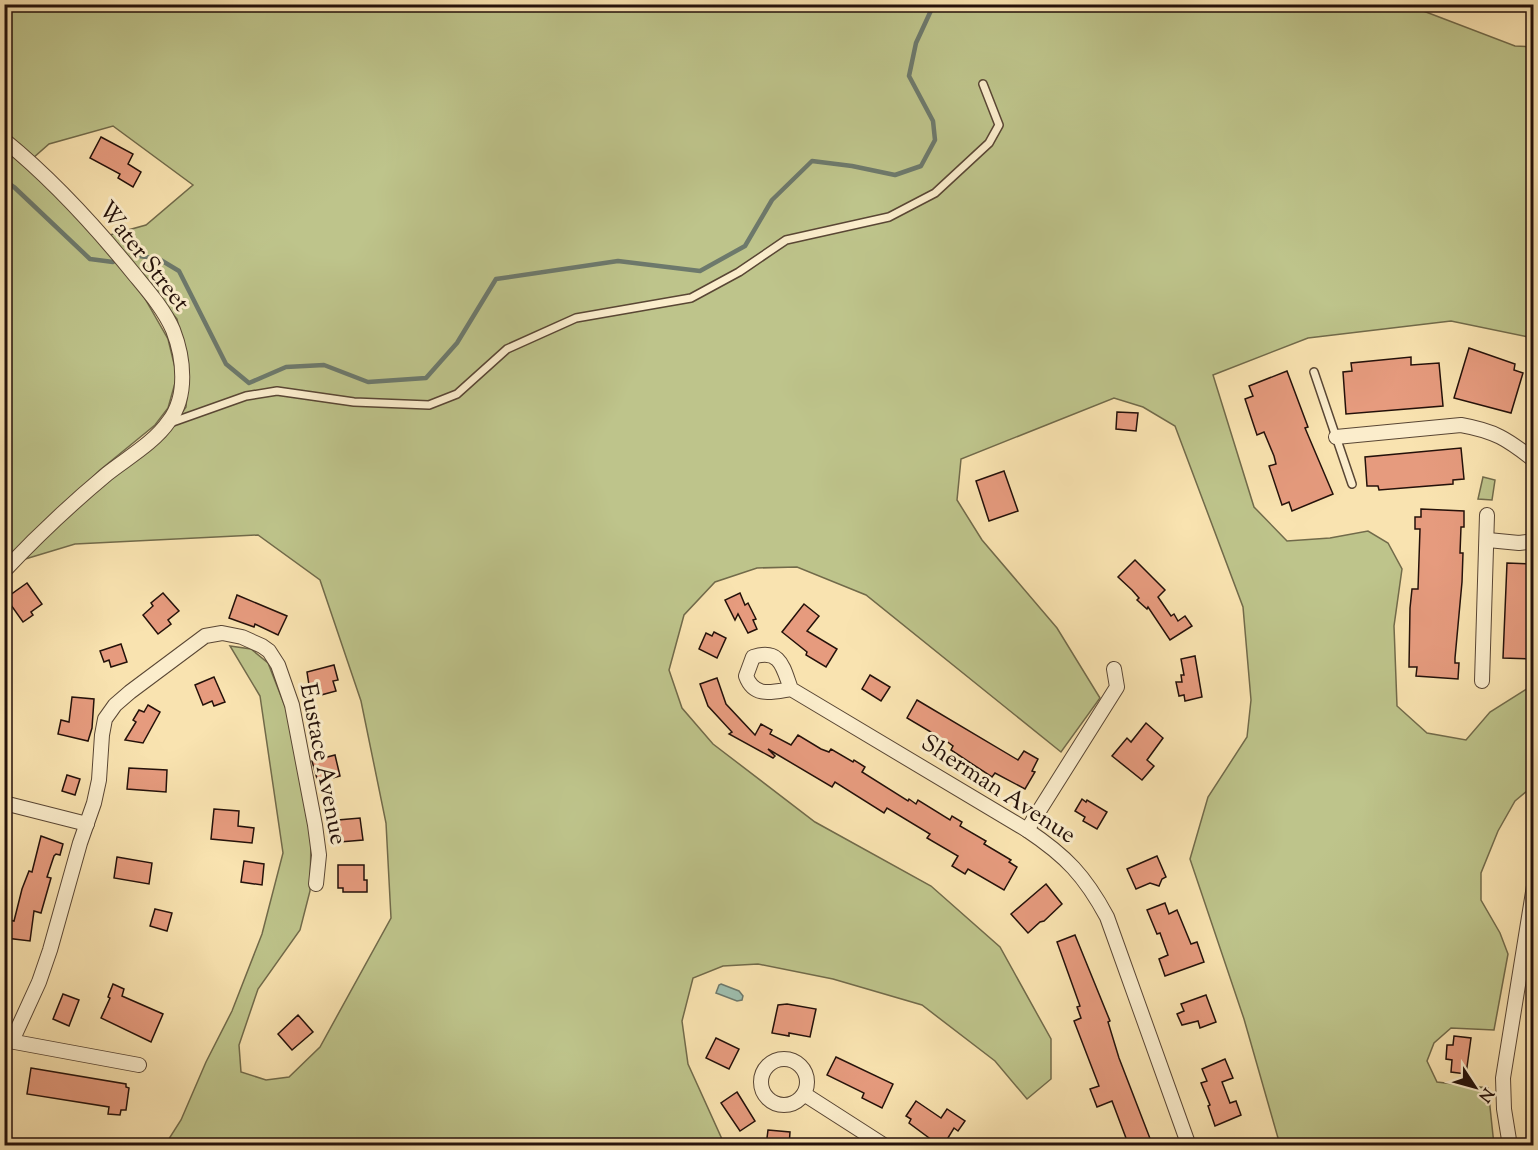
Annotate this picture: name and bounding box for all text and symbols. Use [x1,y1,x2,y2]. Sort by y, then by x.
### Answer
street label: Water Street [89,195,197,319]
street label: Eustace Avenue [290,680,354,848]
street label: Sherman Avenue [914,727,1082,853]
north arrow [1445,1057,1505,1117]
text: N [1472,1082,1498,1106]

